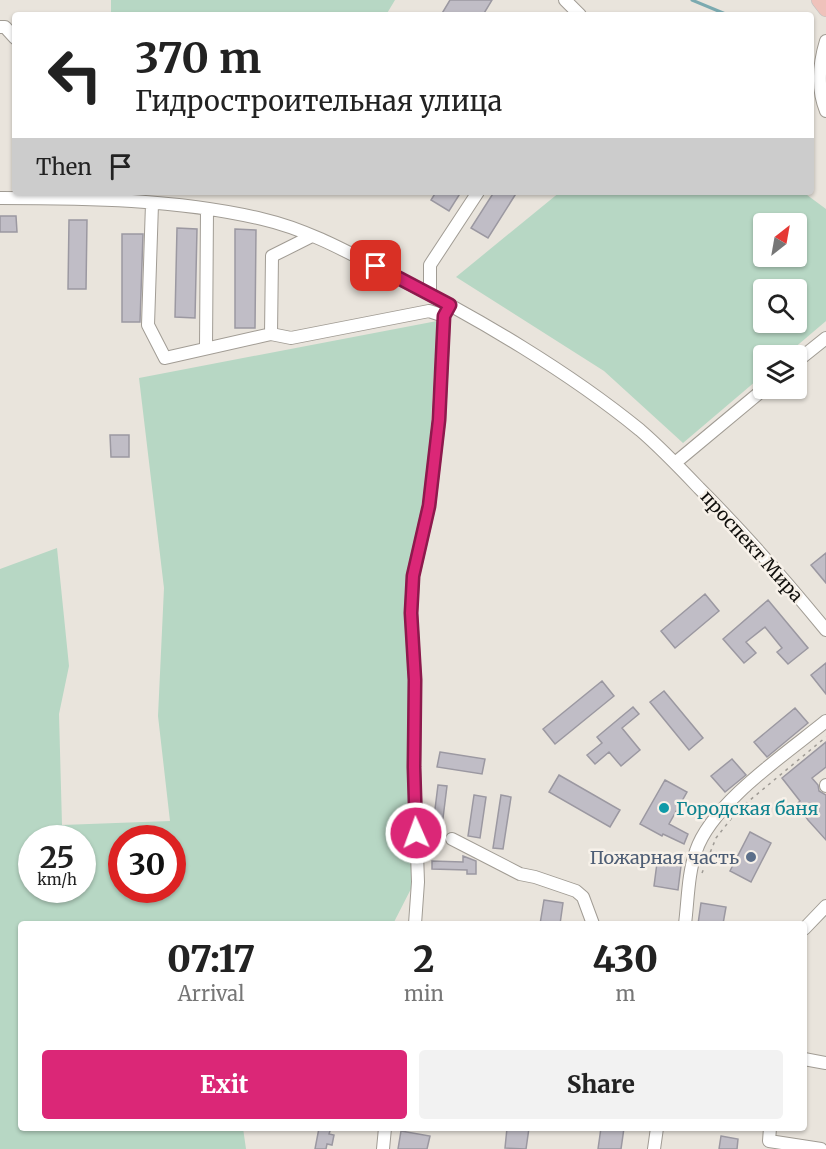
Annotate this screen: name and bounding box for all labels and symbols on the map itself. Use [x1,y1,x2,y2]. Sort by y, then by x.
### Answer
north arrow [753,213,807,267]
pin [350,240,401,291]
street label: проспект Мира [696,485,808,607]
place label: Городская баня [676,797,819,820]
position arrow [384,801,448,865]
marker: Городская баня [657,801,671,815]
speed limit sign: 30 [108,825,186,903]
place label: Пожарная часть [590,846,739,869]
marker: Пожарная часть [744,850,758,864]

